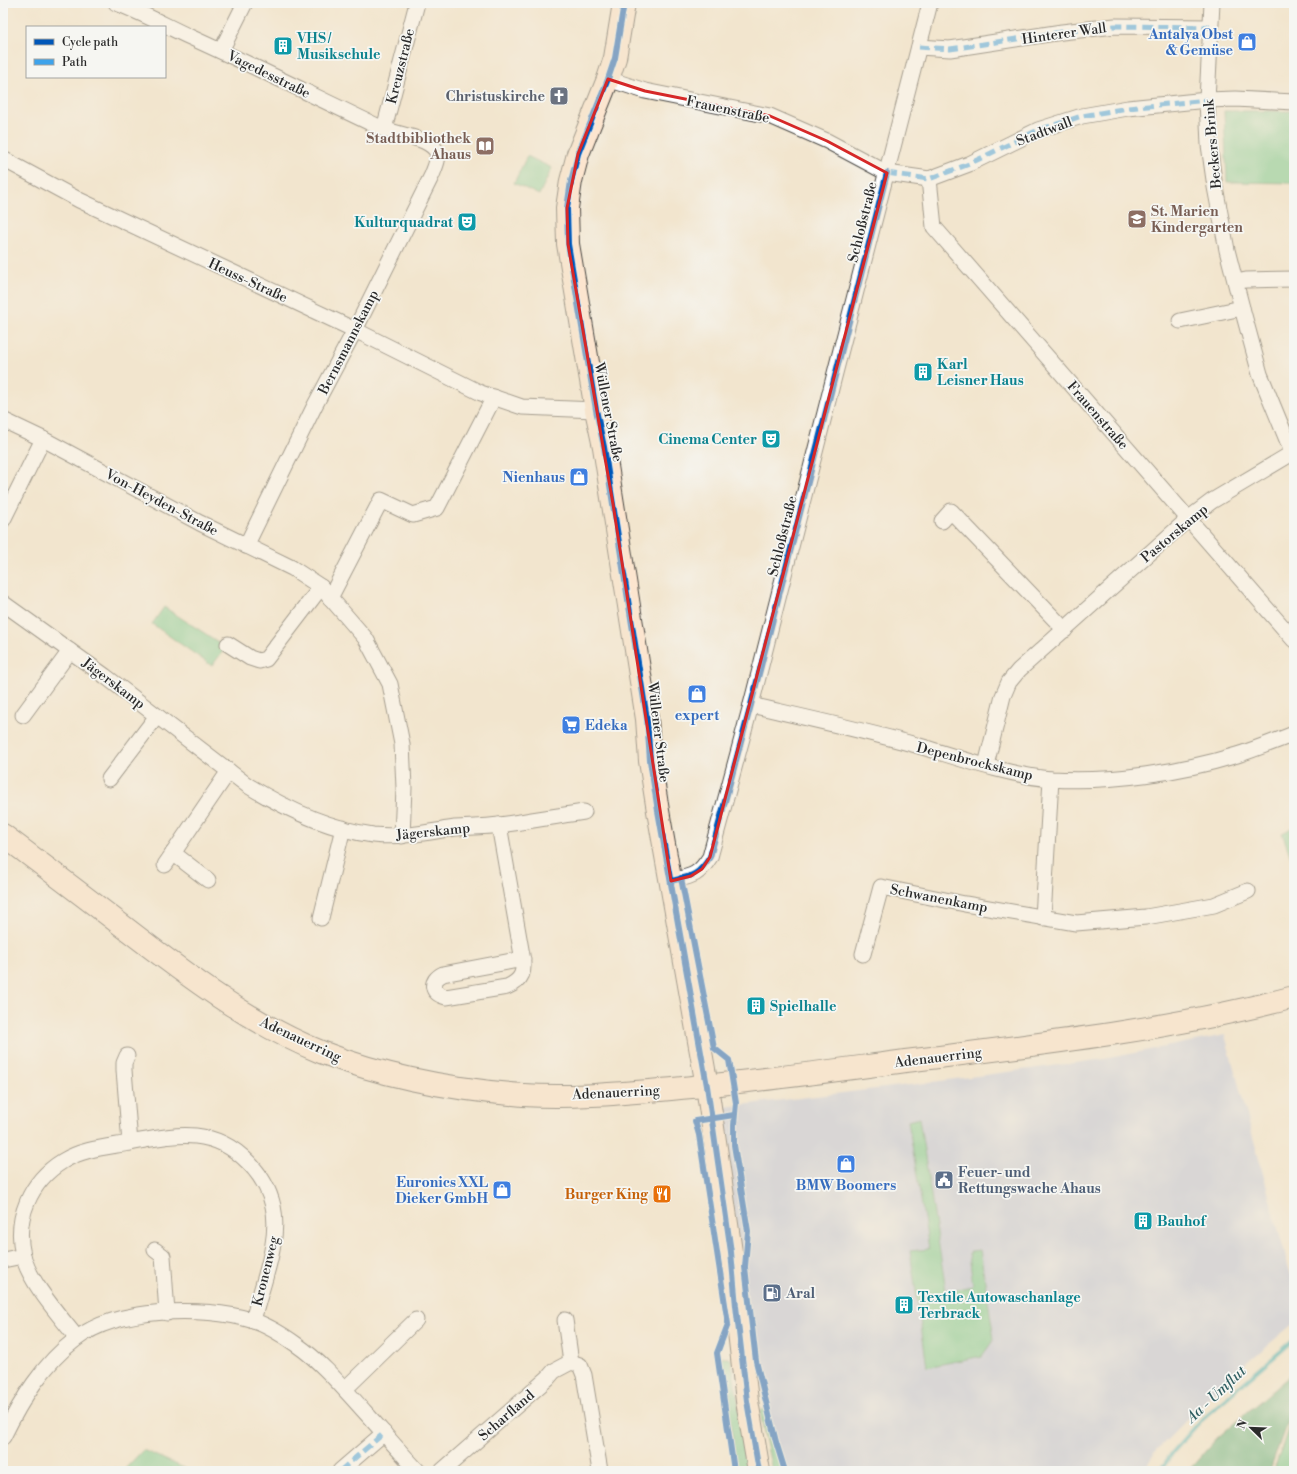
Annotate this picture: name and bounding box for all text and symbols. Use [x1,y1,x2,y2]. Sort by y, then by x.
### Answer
street label: Hinterer Wall [1021,19,1108,49]
legend [26,26,166,78]
place label: Antalya Obst & Gemüse [1148,26,1234,60]
street label: Kreuzstraße [383,27,419,106]
place label: VHS / Musikschule [296,30,381,64]
shop icon: Antalya Obst & Gemüse [1236,31,1258,53]
text: Cycle path [62,35,118,50]
building icon: VHS / Musikschule [272,35,294,57]
street label: Vagedesstraße [223,47,313,103]
text: Path [62,55,87,70]
church icon: Christuskirche [548,85,570,107]
place label: Christuskirche [445,88,545,106]
street label: Frauenstraße [684,92,771,128]
street label: Beckers Brink [1200,98,1226,190]
street label: Stadtwall [1014,113,1075,151]
place label: Stadtbibliothek Ahaus [366,130,471,164]
library icon: Stadtbibliothek Ahaus [474,135,496,157]
street label: Schloßstraße [844,180,882,264]
place label: St. Marien Kindergarten [1151,203,1243,237]
school or university icon: St. Marien Kindergarten [1126,208,1148,230]
theatre icon: Kulturquadrat [456,211,478,233]
place label: Kulturquadrat [354,214,454,232]
street label: Heuss-Straße [205,255,290,307]
street label: Bernsmannskamp [314,287,383,399]
place label: Karl Leisner Haus [937,356,1024,390]
street label: Wüllener Straße [589,360,626,463]
building icon: Karl Leisner Haus [912,361,934,383]
street label: Frauenstraße [1063,378,1132,454]
theatre icon: Cinema Center [760,428,782,450]
place label: Cinema Center [658,431,757,449]
street label: Von-Heyden-Straße [101,465,221,540]
shop icon: Nienhaus [568,466,590,488]
place label: Nienhaus [503,469,565,487]
street label: Schloßstraße [764,494,802,578]
street label: Pastorskamp [1137,500,1212,567]
street label: Jägerskamp [77,654,149,713]
street label: Wüllener Straße [643,680,673,783]
shop icon: expert [686,683,708,705]
place label: expert [675,707,720,725]
supermarket icon: Edeka [560,714,582,736]
place label: Edeka [585,717,628,735]
street label: Depenbrockskamp [915,739,1035,785]
street label: Jägerskamp [394,819,471,845]
street label: Schwanenkamp [889,881,989,917]
building icon: Spielhalle [745,995,767,1017]
place label: Spielhalle [770,998,837,1016]
street label: Adenauerring [256,1013,345,1067]
street label: Adenauerring [892,1044,984,1072]
street label: Adenauerring [571,1082,661,1104]
shop icon: BMW Boomers [835,1153,857,1175]
place label: Feuer- und Rettungswache Ahaus [958,1164,1101,1198]
public building icon: Feuer- und Rettungswache Ahaus [933,1169,955,1191]
place label: Euronics XXL Dieker GmbH [395,1174,488,1208]
place label: BMW Boomers [796,1177,896,1195]
shop icon: Euronics XXL Dieker GmbH [491,1179,513,1201]
restaurant icon: Burger King [651,1183,673,1205]
place label: Burger King [565,1186,649,1204]
building icon: Bauhof [1132,1210,1154,1232]
place label: Bauhof [1157,1213,1207,1231]
street label: Kronenweg [249,1234,284,1308]
fuel station icon: Aral [761,1282,783,1304]
place label: Aral [785,1285,816,1303]
place label: Textile Autowaschanlage Terbrack [918,1289,1081,1323]
building icon: Textile Autowaschanlage Terbrack [893,1294,915,1316]
water label: Aa - Umflut [1181,1361,1251,1428]
street label: Scharfland [475,1386,538,1445]
north arrow [1231,1408,1271,1448]
text: N [1235,1417,1251,1431]

